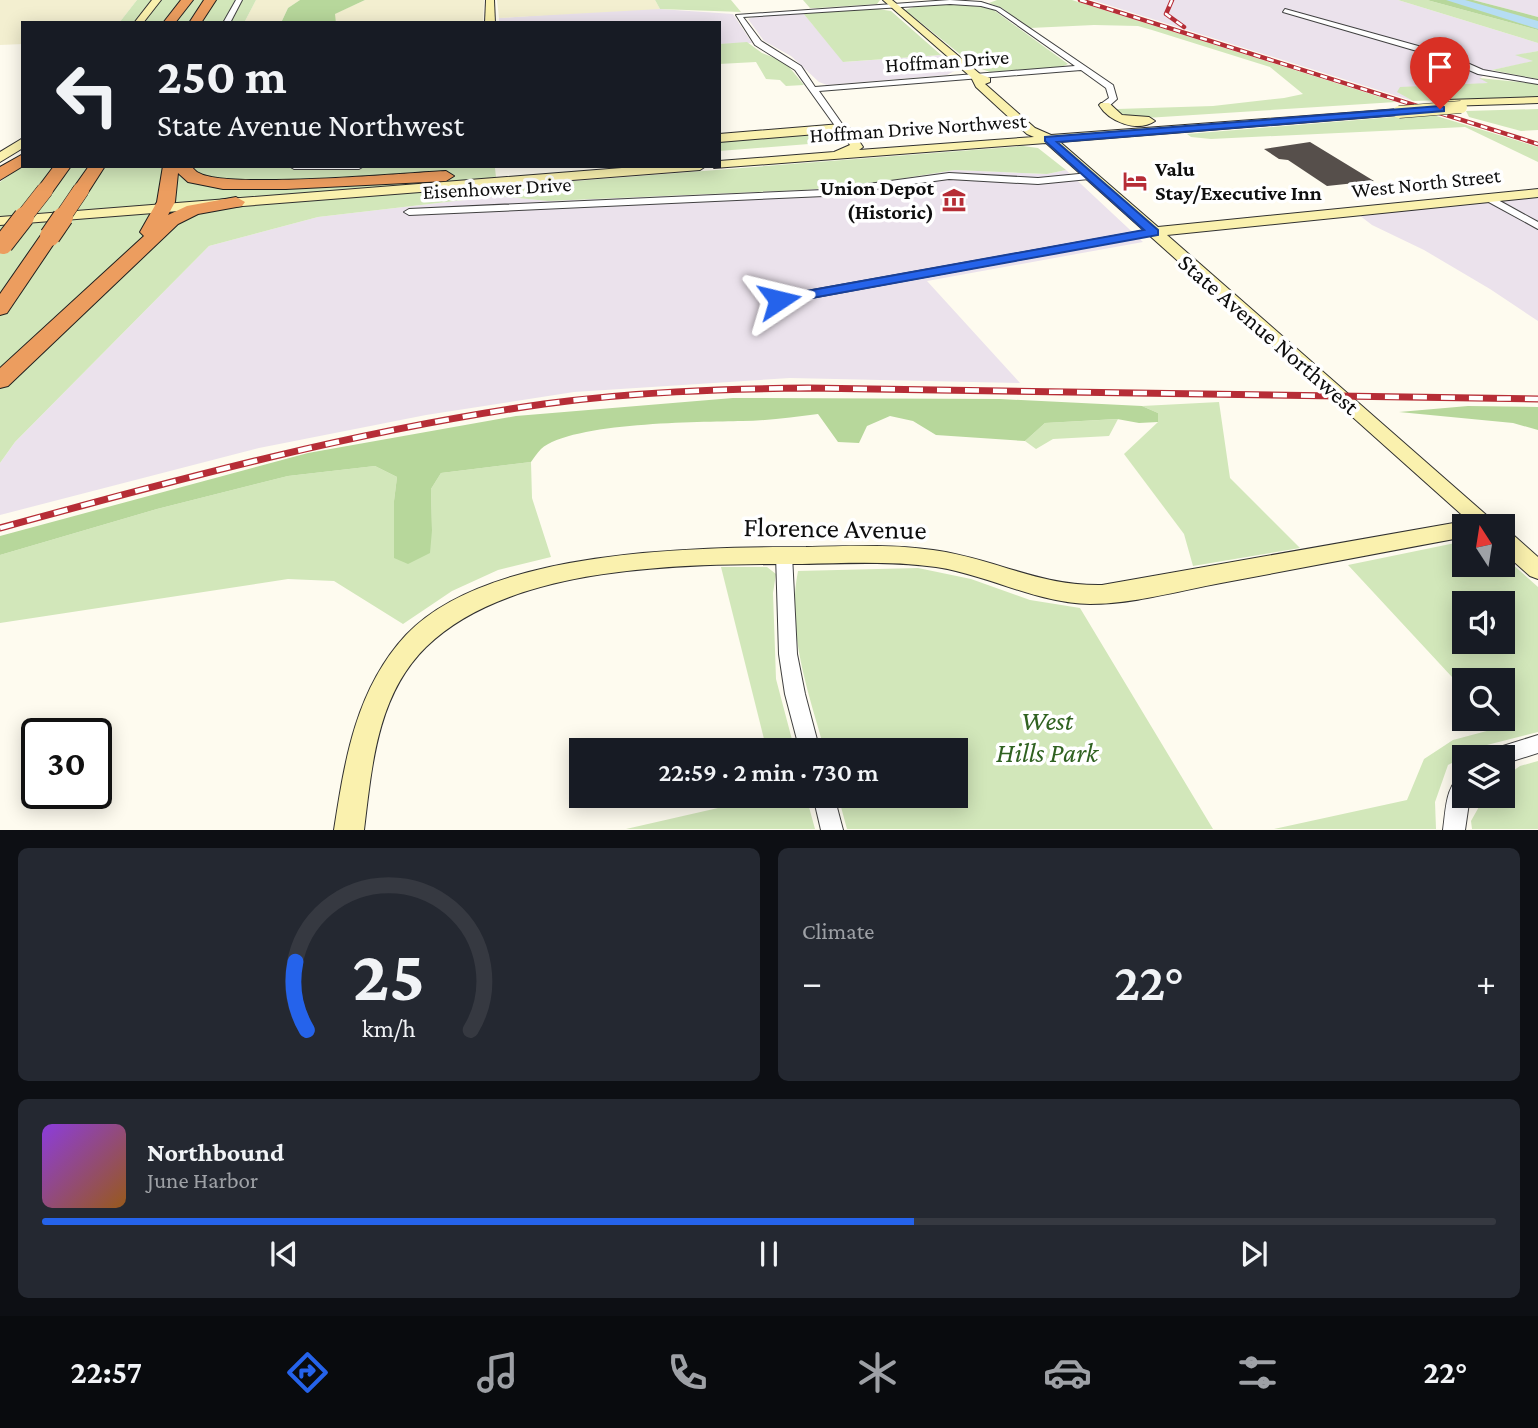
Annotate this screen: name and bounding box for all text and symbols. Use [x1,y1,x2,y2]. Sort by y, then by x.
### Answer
pin [1410,37,1470,109]
street label: Hoffman Drive [884,45,1010,77]
icon: arrive [1421,48,1459,86]
icon: left [42,49,133,140]
text: 250 m [157,49,287,104]
text: State Avenue Northwest [157,107,464,143]
street label: Hoffman Drive Northwest [809,108,1028,148]
place label: Valu Stay/Executive Inn [1154,157,1322,205]
street label: West North Street [1350,163,1503,203]
hotel icon: Valu Stay/Executive Inn [1121,167,1149,195]
street label: Eisenhower Drive [422,172,572,204]
place label: Union Depot (Historic) [820,176,934,224]
museum icon: Union Depot (Historic) [940,186,968,214]
street label: State Avenue Northwest [1173,248,1366,420]
position arrow [742,263,816,337]
street label: Florence Avenue [743,511,927,545]
north arrow [1452,514,1516,578]
map controls [1452,514,1515,808]
button: sound [1452,591,1515,654]
button: search [1452,668,1515,731]
park label: West Hills Park [996,705,1100,768]
speed limit sign: 30 [21,718,112,809]
button: layers [1452,745,1515,808]
text: 22:59 · 2 min · 730 m [658,758,879,787]
text: Climate [802,918,874,944]
text: 25 [353,936,425,1017]
text: 22° [1114,953,1184,1011]
text: − [802,961,822,1003]
text: + [1476,961,1496,1003]
text: km/h [362,1015,416,1042]
text: Northbound [147,1138,284,1167]
text: June Harbor [147,1167,258,1193]
icon: previous [265,1235,303,1273]
icon: pause [750,1235,788,1273]
icon: next [1235,1235,1273,1273]
icon: directions [283,1348,332,1397]
icon: music [473,1348,522,1397]
icon: phone [663,1348,712,1397]
icon: climate [853,1348,902,1397]
icon: car [1043,1348,1092,1397]
icon: filters [1233,1348,1282,1397]
text: 22:57 [71,1354,142,1390]
text: 22° [1423,1354,1467,1390]

